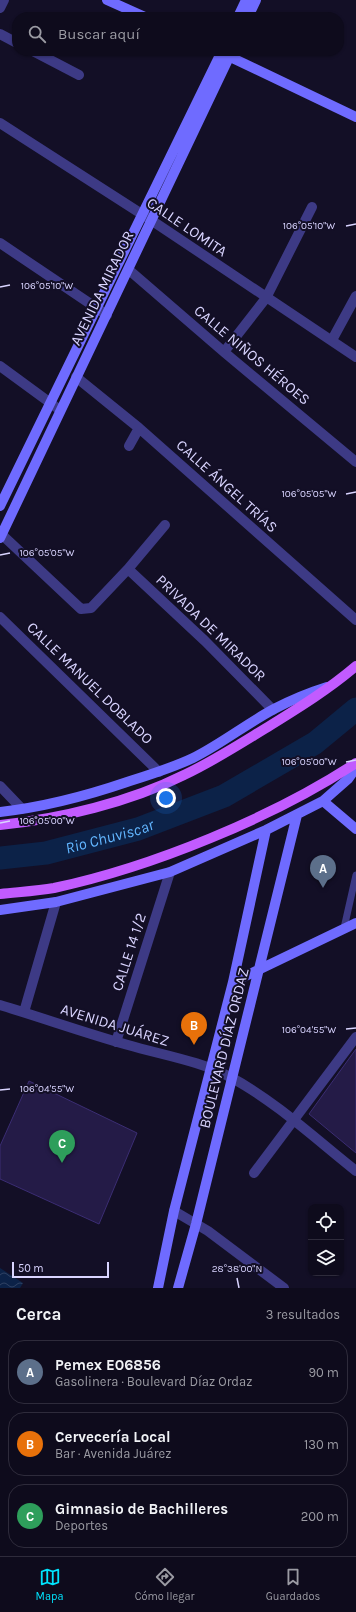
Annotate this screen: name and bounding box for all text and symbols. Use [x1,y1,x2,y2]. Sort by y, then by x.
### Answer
search box [12,12,344,56]
icon: search [26,23,48,45]
text: Buscar aquí [58,25,140,43]
street label: CALLE LOMITA [143,194,231,261]
text: 106°05'10"W [283,220,335,232]
street label: AVENIDA MIRADOR [66,228,138,348]
text: 106°05'10"W [21,280,73,292]
street label: CALLE NIÑOS HÉROES [190,301,314,409]
street label: CALLE ÁNGEL TRÍAS [173,436,281,536]
text: 106°05'05"W [282,488,336,500]
text: 106°05'05"W [20,547,74,559]
street label: PRIVADA DE MIRADOR [152,571,270,685]
street label: CALLE MANUEL DOBLADO [23,618,157,748]
text: 106°05'00"W [281,756,337,768]
your location [156,788,176,808]
water label: Rio Chuviscar [63,814,157,857]
text: 106°05'00"W [19,815,75,827]
pin: A [310,855,336,888]
street label: CALLE 14 1/2 [108,911,150,993]
street label: BOULEVARD DÍAZ ORDAZ [195,966,253,1130]
street label: AVENIDA JUÁREZ [59,1000,172,1050]
pin: B [181,1012,207,1045]
text: 106°04'55"W [282,1024,336,1036]
text: 106°04'55"W [20,1083,74,1095]
pin: C [49,1130,75,1163]
map controls [308,1204,344,1276]
button: locate [308,1204,344,1240]
button: layers [308,1240,344,1276]
scale bar [12,1260,109,1279]
text: 50 m [18,1262,44,1275]
text: 28°38'00"N [212,1263,262,1275]
text: Cerca [16,1304,61,1324]
text: 3 resultados [266,1307,340,1322]
text: Pemex E06856 [55,1356,161,1374]
text: A [26,1365,34,1380]
text: 90 m [308,1365,339,1380]
text: Gasolinera · Boulevard Díaz Ordaz [55,1374,252,1389]
text: Cervecería Local [55,1428,171,1446]
text: B [26,1437,34,1452]
text: 130 m [304,1437,339,1452]
text: Bar · Avenida Juárez [55,1446,171,1461]
text: Gimnasio de Bachilleres [55,1500,228,1518]
text: C [26,1509,34,1524]
text: 200 m [301,1509,339,1524]
text: Deportes [55,1518,108,1533]
tab: Mapa [36,1566,63,1603]
tab: Cómo llegar [135,1566,194,1603]
tab: Guardados [266,1566,320,1603]

